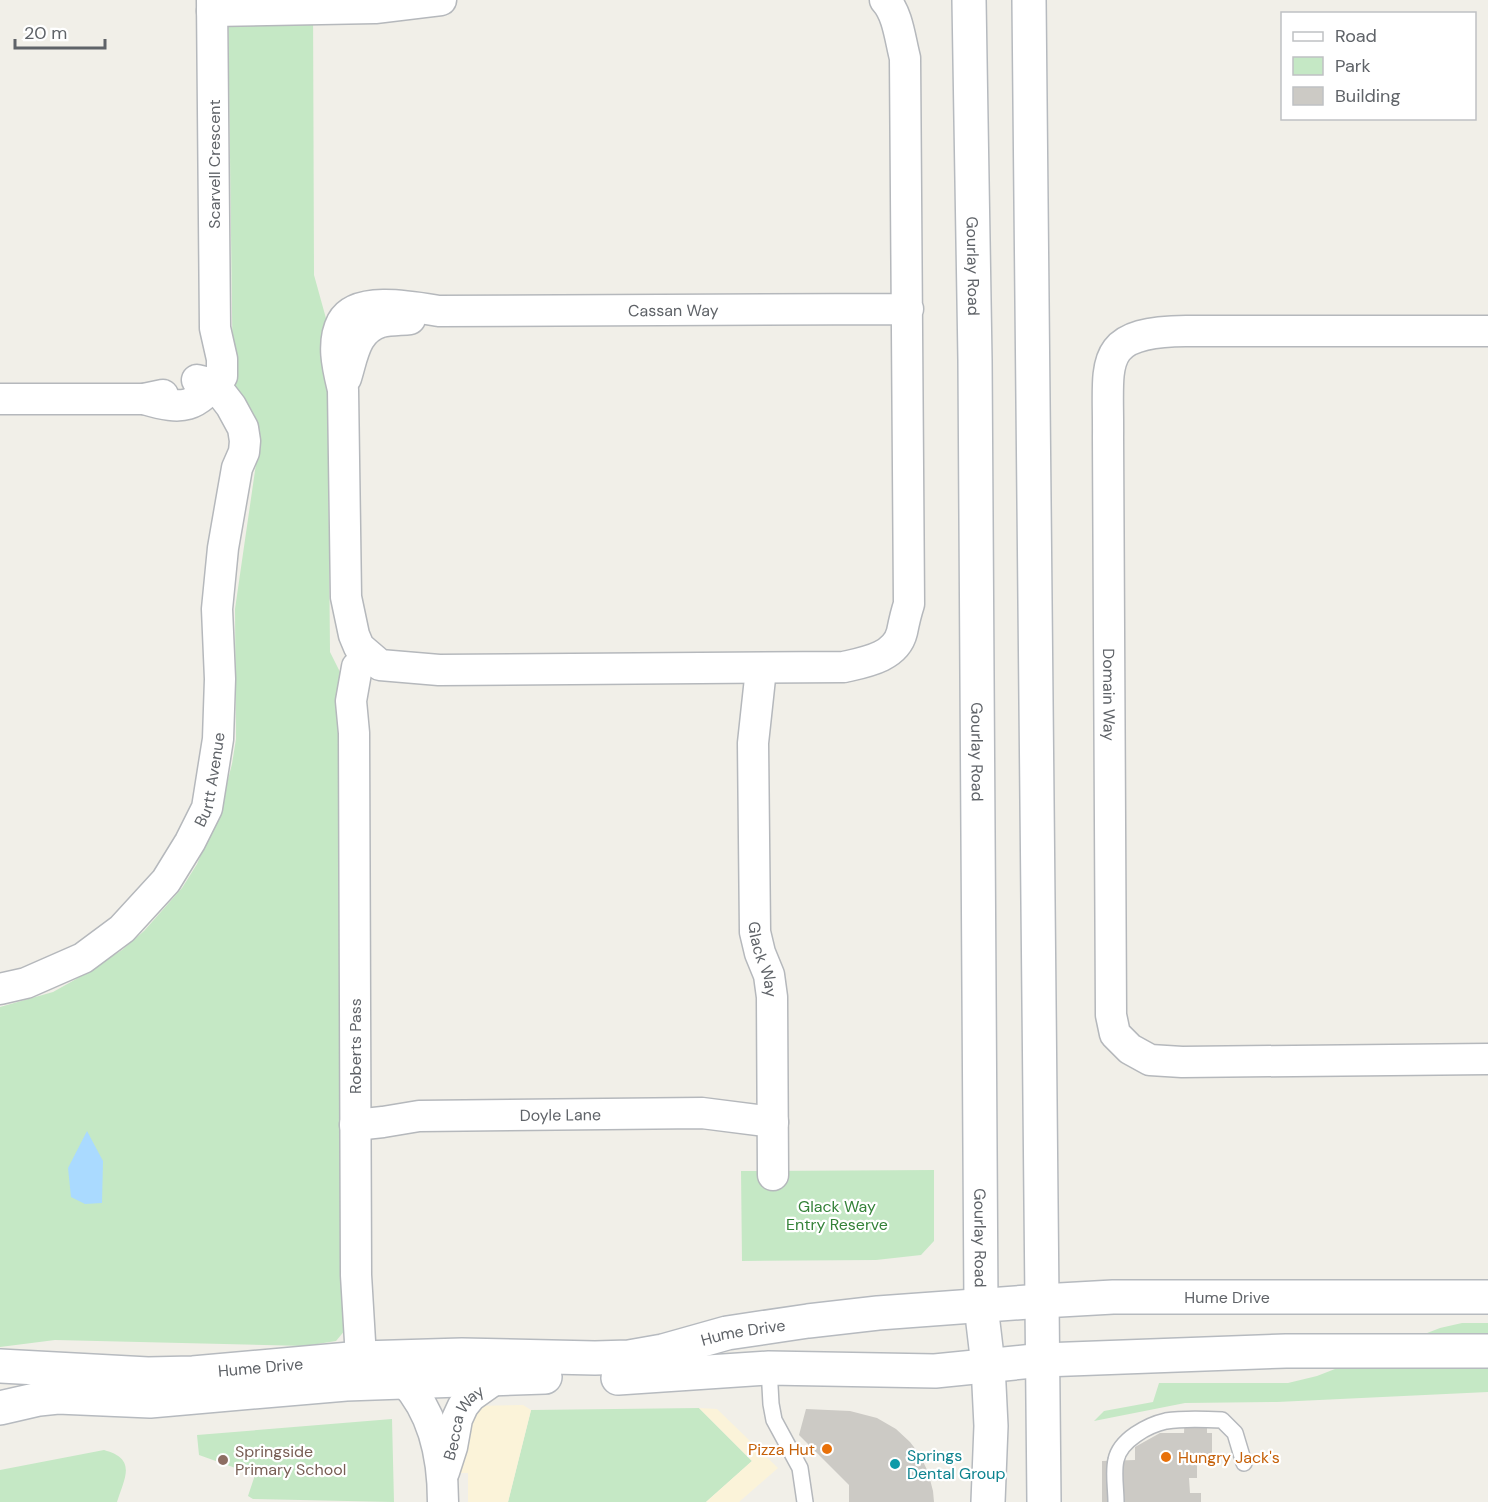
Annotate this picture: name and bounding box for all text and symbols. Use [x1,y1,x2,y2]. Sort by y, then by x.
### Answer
scale bar [15,12,105,50]
legend [1281,12,1476,120]
text: 20 m [24,21,67,45]
text: Road [1335,24,1377,48]
text: Park [1335,54,1371,78]
text: Building [1335,84,1400,108]
street label: Scarvell Crescent [204,99,225,229]
street label: Gourlay Road [962,216,984,316]
street label: Cassan Way [628,300,719,321]
street label: Domain Way [1098,648,1120,741]
street label: Gourlay Road [966,702,988,802]
street label: Burtt Avenue [189,732,229,830]
street label: Glack Way [744,921,782,999]
street label: Roberts Pass [345,998,366,1094]
street label: Doyle Lane [520,1104,601,1126]
street label: Gourlay Road [969,1188,991,1288]
park label: Glack Way Entry Reserve [786,1196,888,1235]
street label: Hume Drive [1184,1287,1270,1308]
street label: Hume Drive [698,1314,787,1351]
street label: Hume Drive [217,1353,304,1382]
street label: Becca Way [438,1380,488,1463]
place label: Pizza Hut [748,1439,815,1460]
place label: Springside Primary School [235,1441,346,1480]
marker: Pizza Hut [820,1442,834,1456]
place label: Springs Dental Group [907,1445,1006,1484]
place label: Hungry Jack's [1178,1447,1280,1468]
marker: Hungry Jack's [1159,1450,1173,1464]
marker: Springside Primary School [216,1453,230,1467]
marker: Springs Dental Group [888,1457,902,1471]

